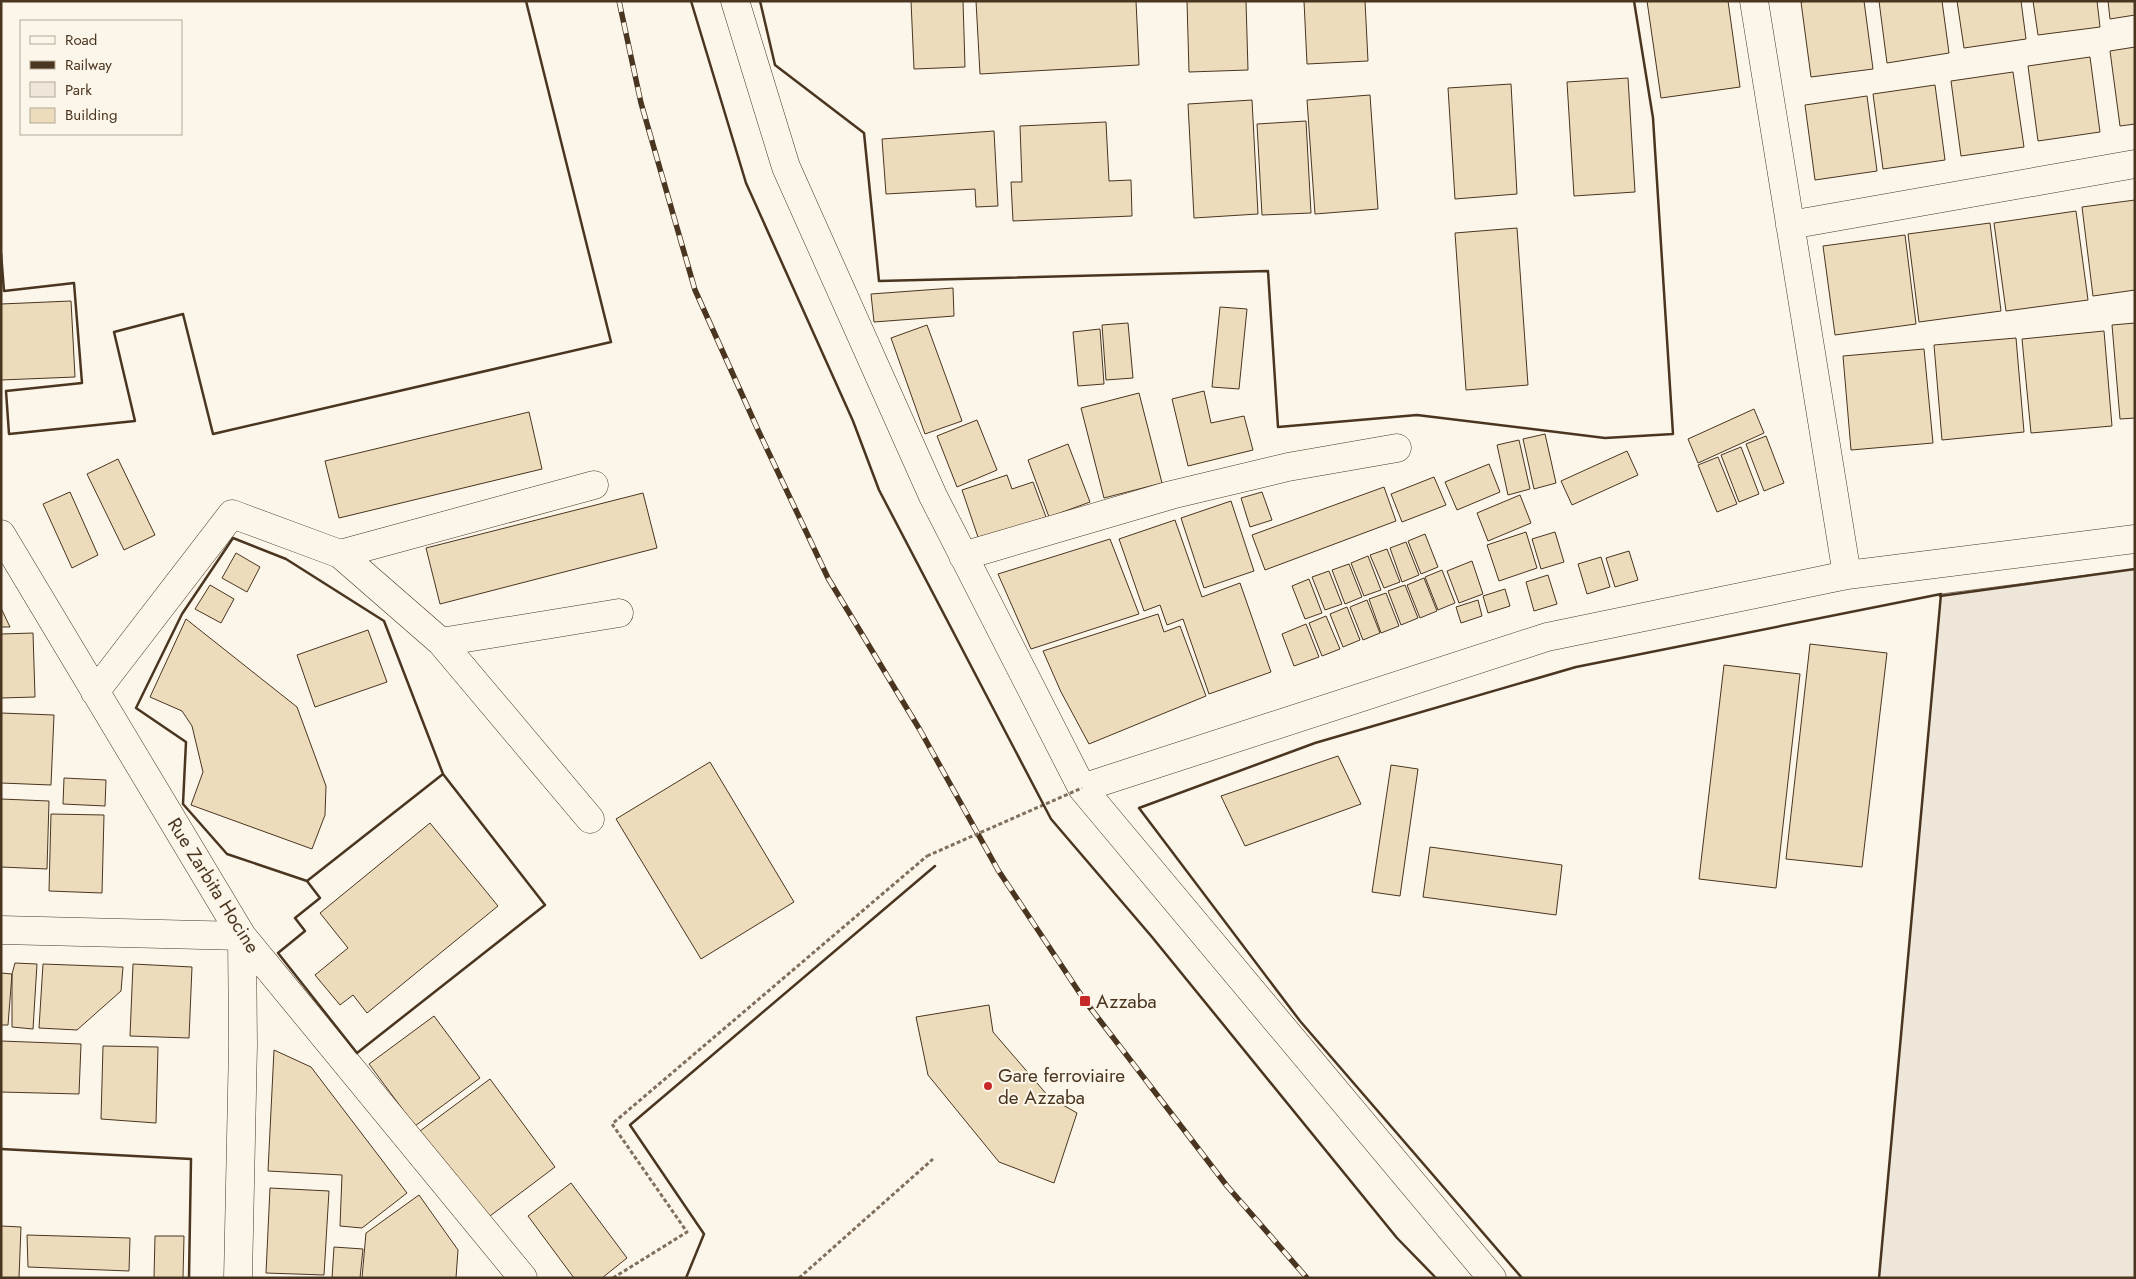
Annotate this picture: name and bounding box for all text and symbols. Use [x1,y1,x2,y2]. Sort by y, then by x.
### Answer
legend [20,20,182,135]
text: Road [65,29,97,51]
text: Railway [65,54,112,76]
text: Park [65,79,92,101]
text: Building [65,104,117,126]
street label: Rue Zarbita Hocine [161,812,266,958]
place label: Azzaba [1096,988,1157,1015]
marker: Azzaba [1078,994,1092,1008]
place label: Gare ferroviaire de Azzaba [998,1062,1125,1111]
marker: Gare ferroviaire de Azzaba [982,1080,994,1092]

